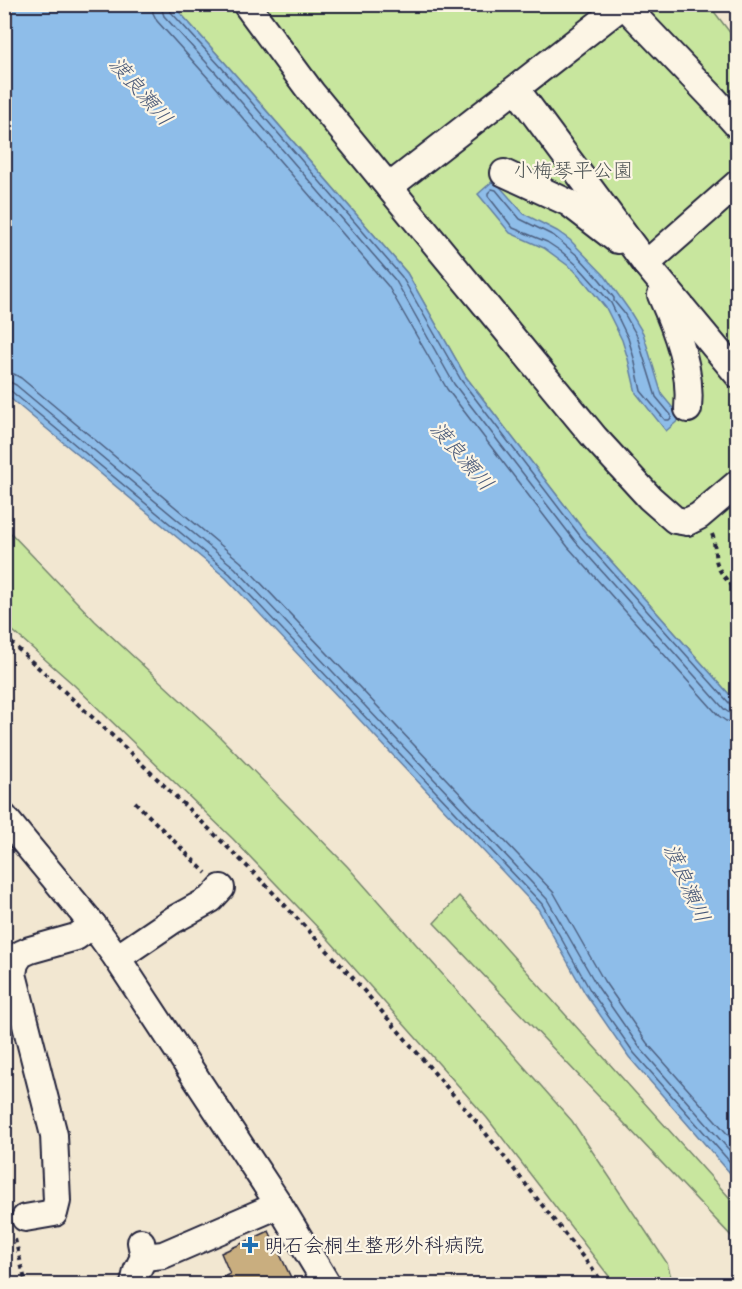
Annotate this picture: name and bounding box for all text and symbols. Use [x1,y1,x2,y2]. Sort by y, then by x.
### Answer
water label: 渡良瀬川 [104,51,178,131]
park label: 小梅琴平公園 [513,159,633,182]
water label: 渡良瀬川 [425,416,499,496]
water label: 渡良瀬川 [659,840,715,926]
place label: 明石会桐生整形外科病院 [264,1234,484,1257]
marker: 明石会桐生整形外科病院 [241,1236,259,1254]

